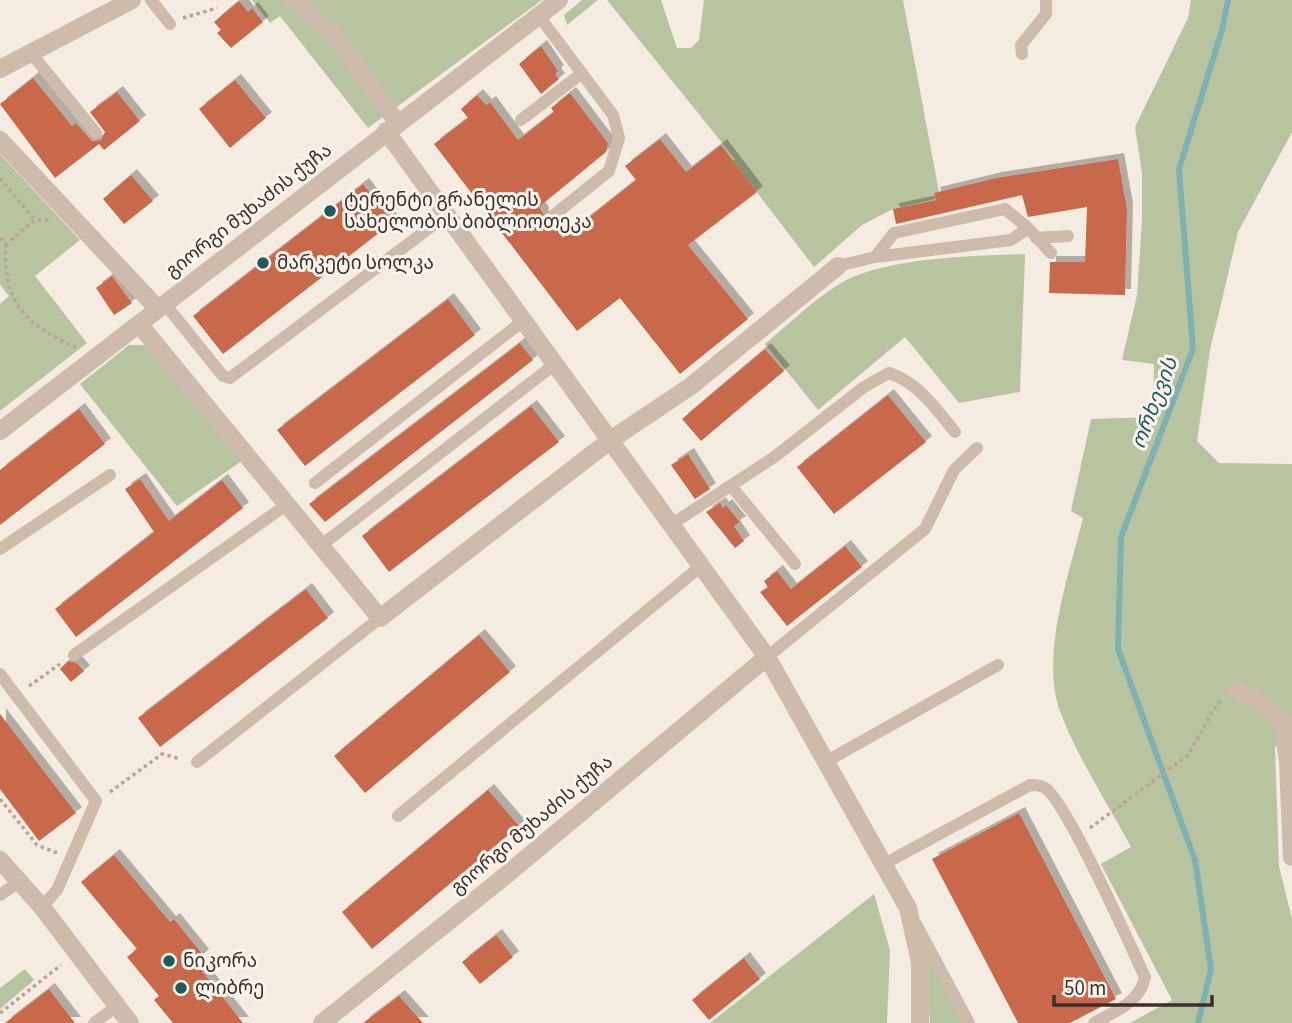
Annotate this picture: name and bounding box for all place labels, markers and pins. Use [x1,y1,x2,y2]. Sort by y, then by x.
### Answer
place label: ტერენტი გრანელის სახელობის ბიბლიოთეკა [344,187,592,236]
marker: ტერენტი გრანელის სახელობის ბიბლიოთეკა [322,203,338,219]
place label: მარკეტი სოლკა [277,250,434,277]
marker: მარკეტი სოლკა [255,255,271,271]
place label: ნიკორა [183,948,257,975]
marker: ნიკორა [161,953,177,969]
place label: ლიბრე [195,975,264,1002]
marker: ლიბრე [173,980,189,996]

